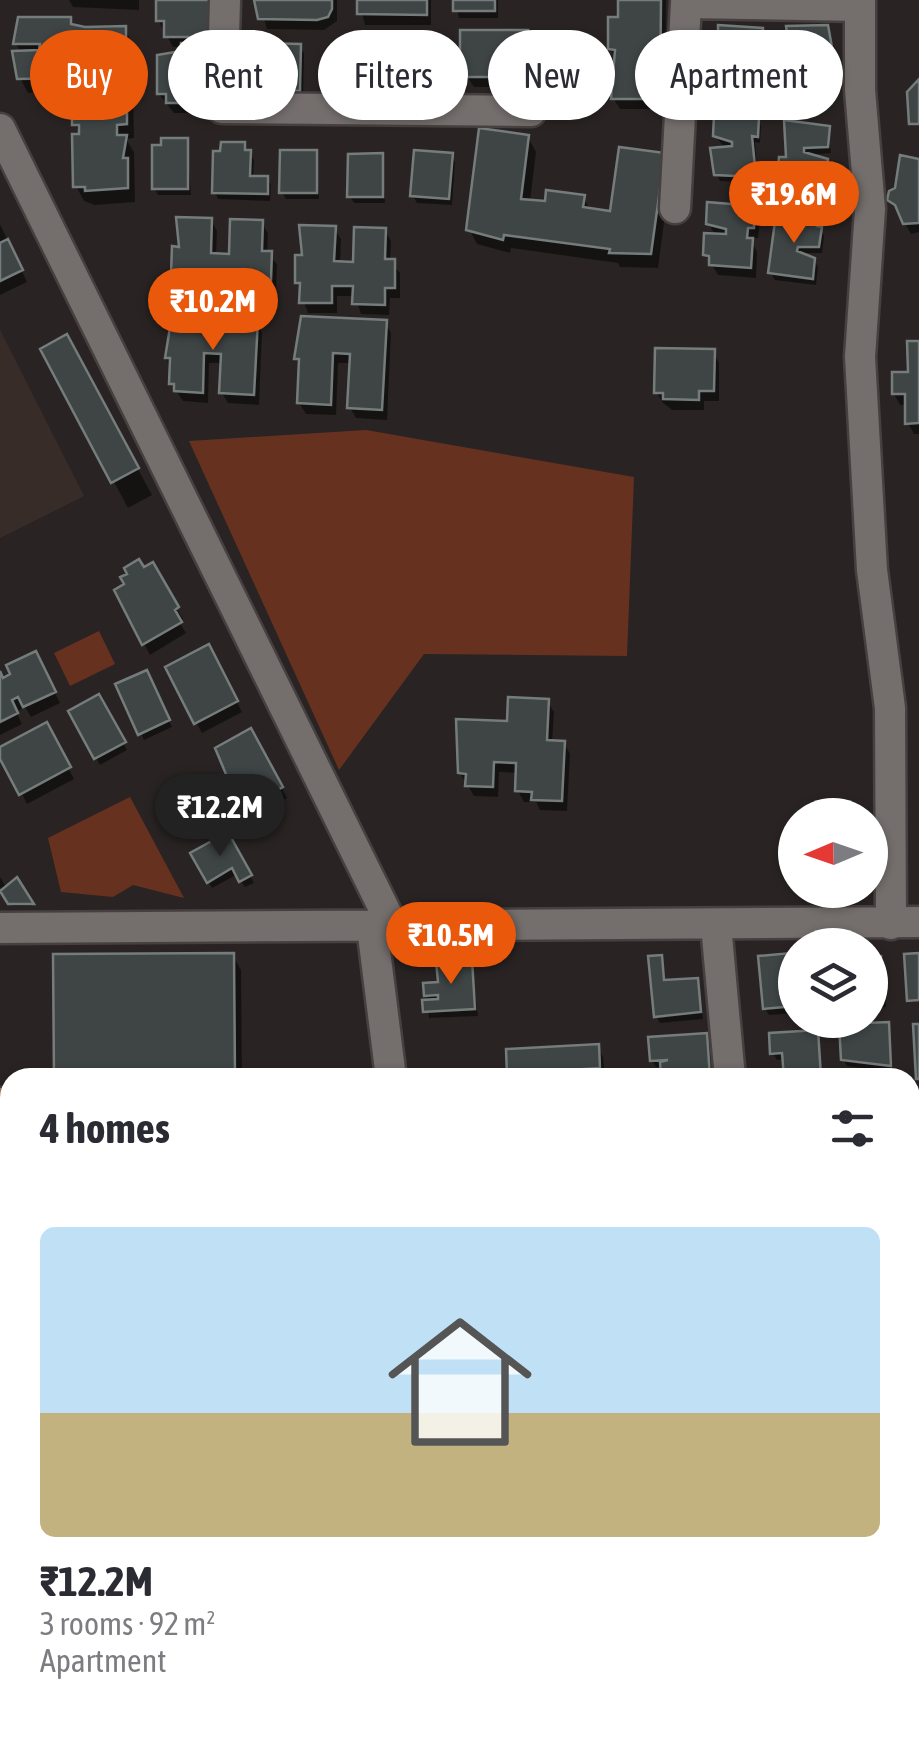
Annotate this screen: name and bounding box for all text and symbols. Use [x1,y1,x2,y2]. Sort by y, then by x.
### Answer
chip: Buy [30,30,148,120]
chip: Rent [168,30,298,120]
chip: Filters [318,30,468,120]
chip: New [488,30,615,120]
chip: Apartment [635,30,843,120]
pin: ₹19.6M [713,161,875,246]
text: ₹19.6M [751,175,837,212]
pin: ₹10.2M [132,268,294,353]
text: ₹10.2M [170,282,256,319]
pin: ₹12.2M [139,774,301,859]
text: ₹12.2M [177,788,263,825]
north arrow [778,798,888,908]
map controls [778,798,888,1038]
pin: ₹10.5M [370,902,532,987]
text: ₹10.5M [408,916,494,953]
button: layers [778,928,888,1038]
icon: filters [825,1101,880,1156]
text: 4 homes [40,1104,170,1152]
icon: home [370,1292,550,1472]
text: ₹12.2M [40,1557,153,1605]
text: 3 rooms · 92 m² [40,1605,215,1642]
text: Apartment [40,1642,166,1679]

